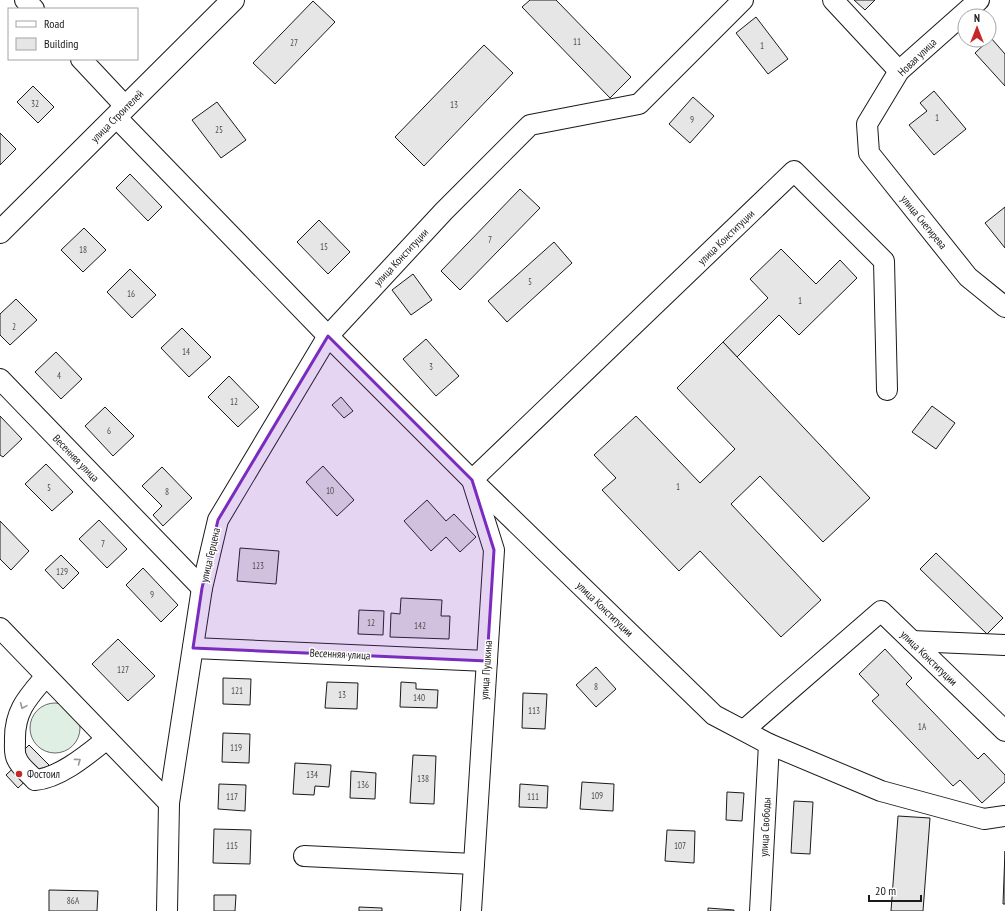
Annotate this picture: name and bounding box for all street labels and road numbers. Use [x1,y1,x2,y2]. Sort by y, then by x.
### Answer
street label: Новая улица [895,35,939,79]
street label: улица Строителей [88,87,146,145]
street label: улица Снегирева [898,192,950,252]
street label: улица Конституции [695,206,757,268]
street label: улица Конституции [371,225,431,289]
street label: Весенняя улица [50,431,102,485]
street label: улица Герцена [197,526,223,584]
street label: улица Конституции [574,578,636,640]
street label: улица Конституции [898,627,960,689]
street label: улица Пушкина [477,640,495,700]
street label: Весенняя улица [309,645,371,663]
street label: улица Свободы [756,797,774,857]

